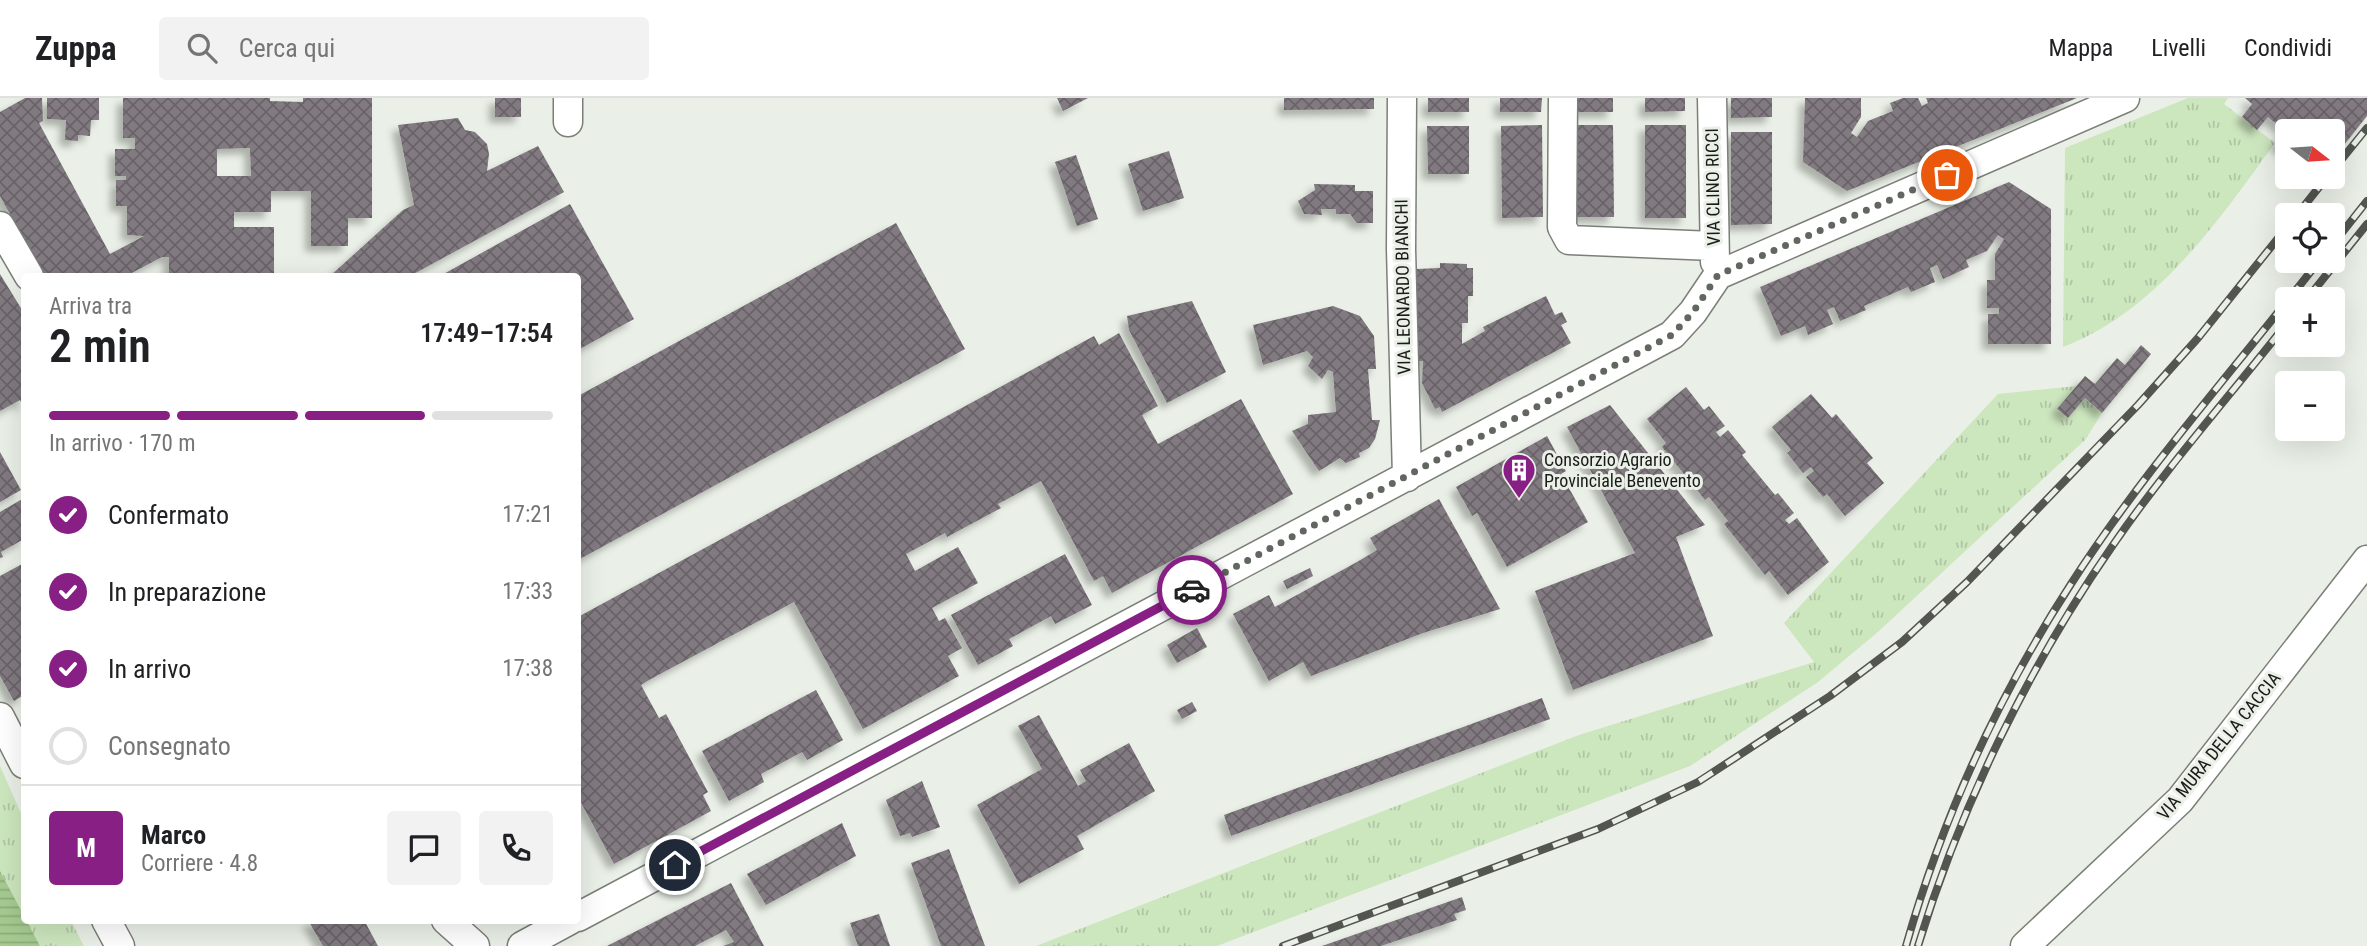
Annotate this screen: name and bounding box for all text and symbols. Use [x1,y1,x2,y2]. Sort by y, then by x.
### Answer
search box [159,17,649,80]
text: Zuppa [35,29,117,68]
icon: search [183,29,221,67]
text: Cerca qui [239,33,335,63]
text: Mappa [2049,34,2113,62]
text: Livelli [2151,34,2206,62]
text: Condividi [2244,34,2332,62]
north arrow [2275,119,2345,189]
map controls [2275,119,2345,441]
street label: VIA CLINO RICCI [1701,128,1724,246]
pin [1917,145,1977,205]
icon: bag [1928,156,1966,194]
street label: VIA LEONARDO BIANCHI [1390,199,1415,375]
button: locate [2275,203,2345,273]
button: + [2275,287,2345,357]
text: Arriva tra [49,293,132,320]
text: 17:49–17:54 [420,318,553,348]
text: 2 min [49,319,151,373]
button: − [2275,371,2345,441]
text: In arrivo · 170 m [49,430,196,457]
place label: Consorzio Agrario Provinciale Benevento [1544,449,1701,491]
building icon: Consorzio Agrario Provinciale Benevento [1500,451,1538,500]
icon: check [49,496,87,534]
text: Confermato [108,500,229,530]
text: 17:21 [502,501,553,528]
courier [1157,555,1227,625]
icon: car [1173,571,1211,609]
icon: check [49,573,87,611]
text: In preparazione [108,577,266,607]
text: 17:33 [502,578,553,605]
icon: check [49,650,87,688]
text: In arrivo [108,654,191,684]
text: 17:38 [502,655,553,682]
street label: VIA MURA DELLA CACCIA [2153,667,2285,824]
text: Consegnato [108,731,231,761]
button: chat [387,811,461,885]
button: phone [479,811,553,885]
text: Marco [141,820,206,850]
text: M [76,833,96,863]
pin [645,835,705,895]
icon: home [656,846,694,884]
text: Corriere · 4.8 [141,850,258,877]

